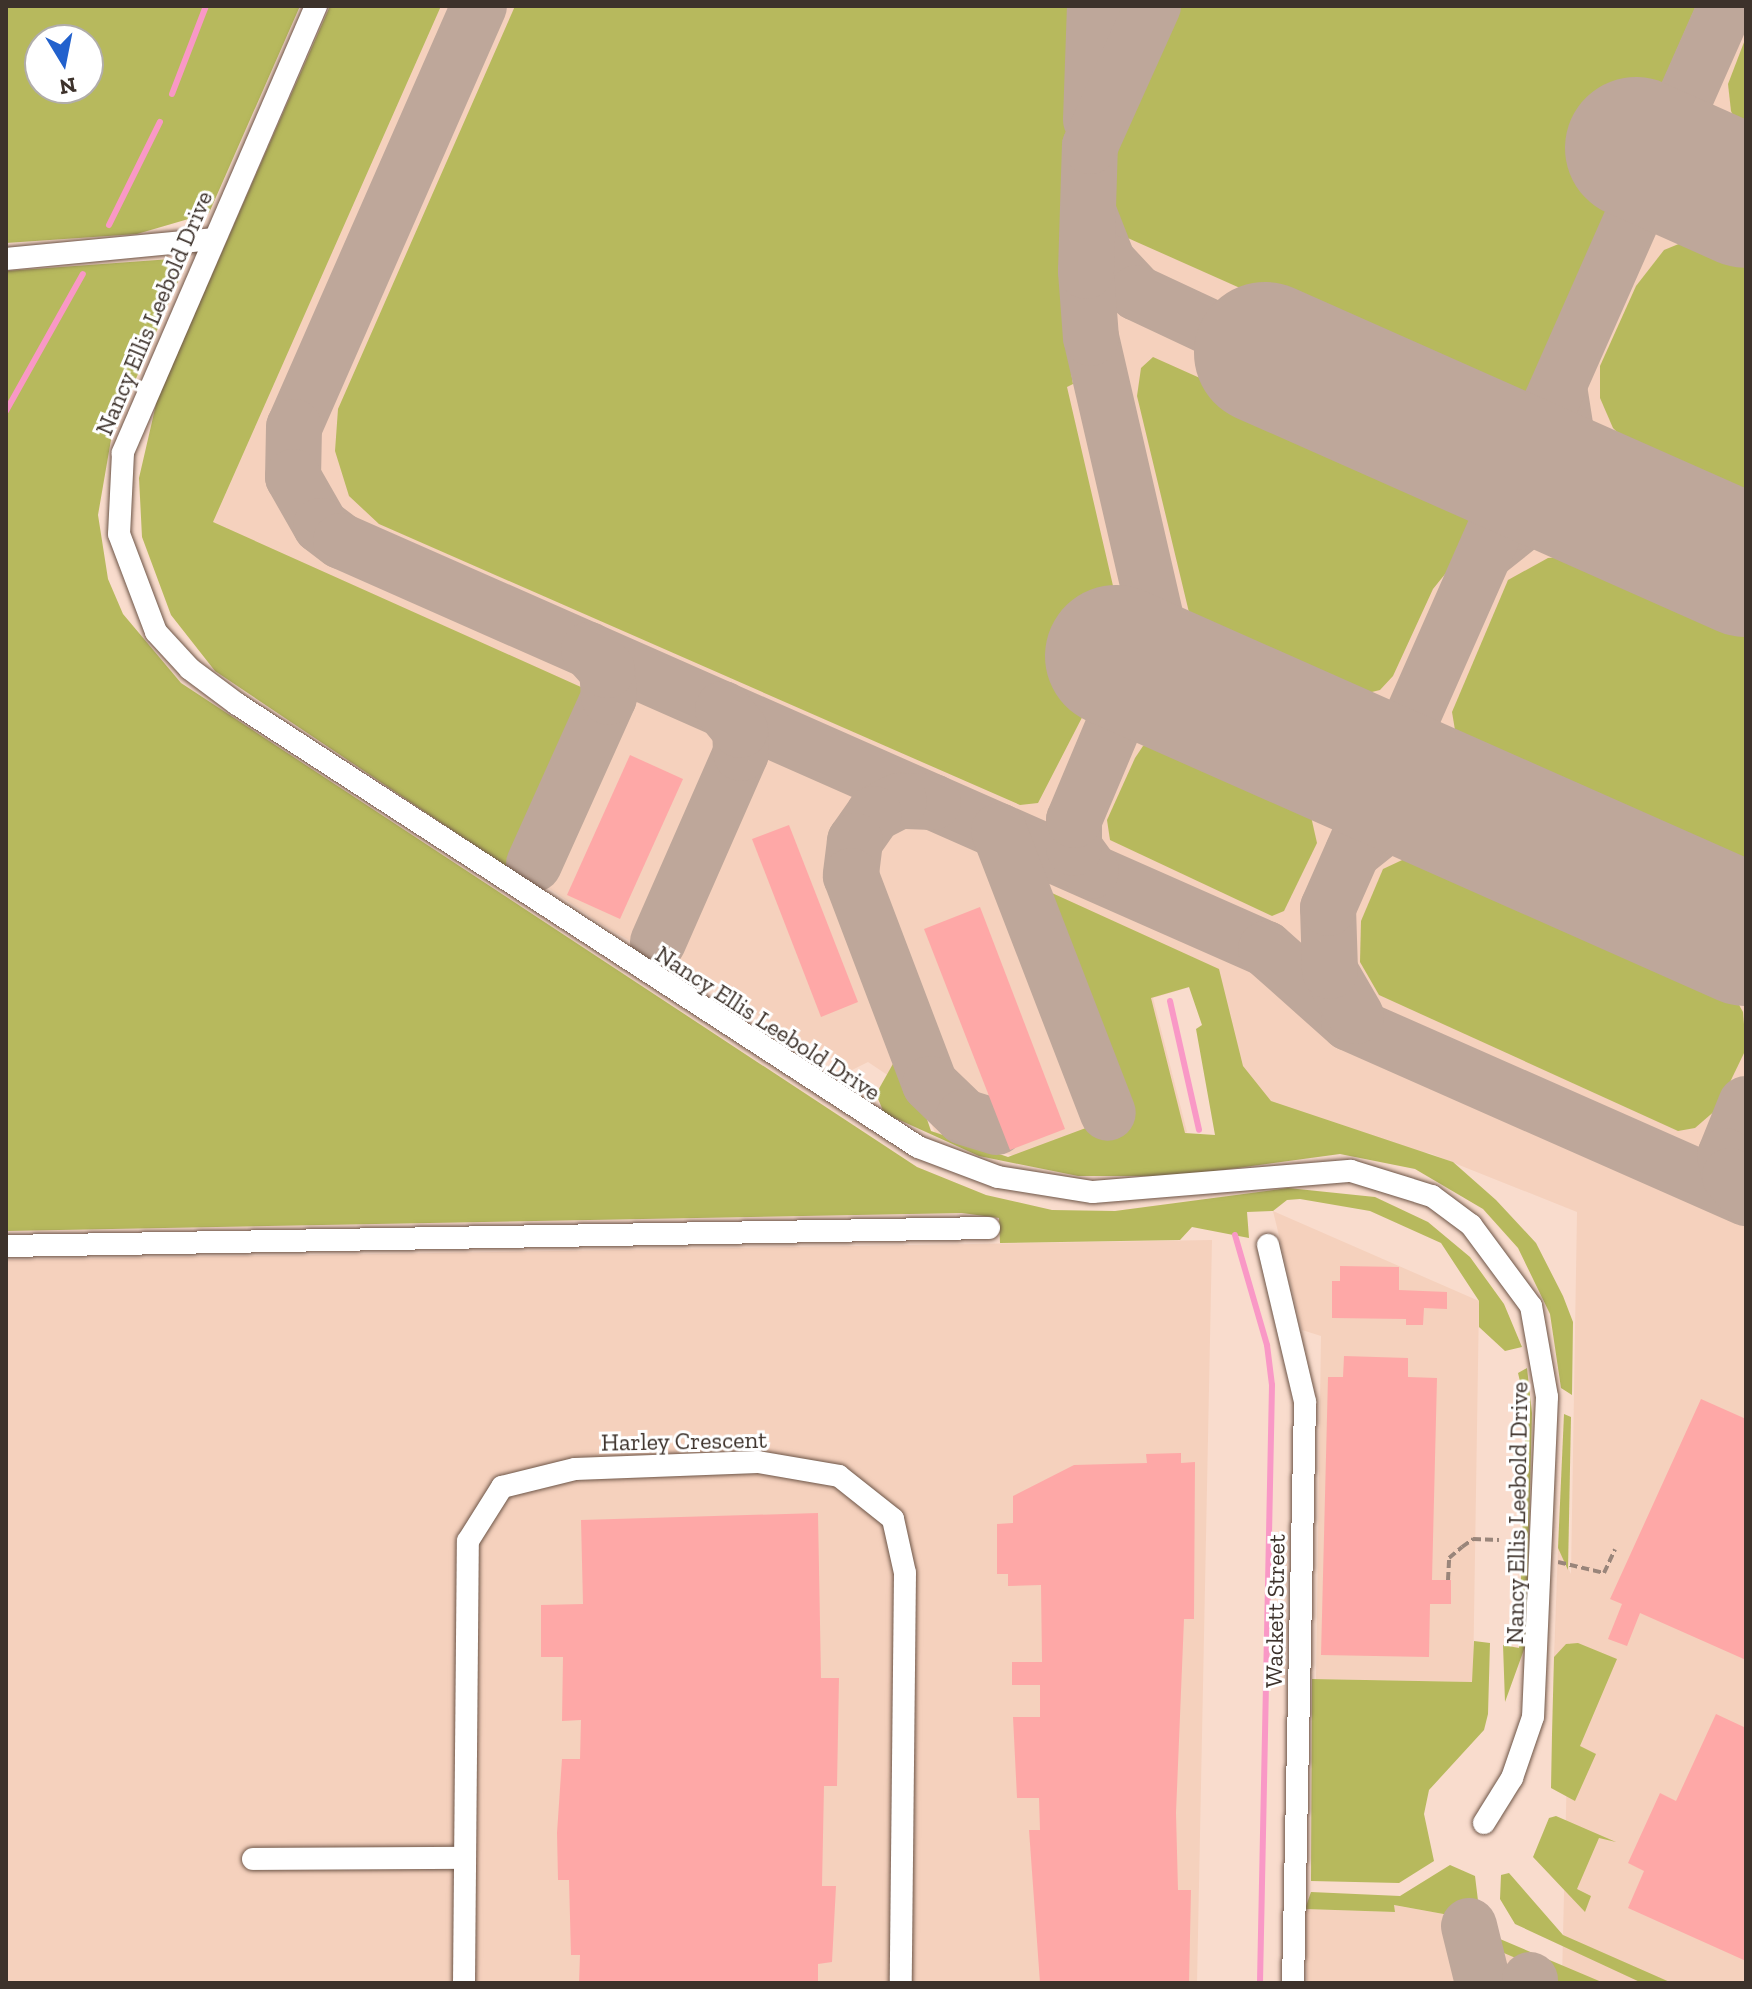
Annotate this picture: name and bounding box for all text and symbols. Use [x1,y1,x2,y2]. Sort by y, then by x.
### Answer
north arrow [24,24,104,104]
text: N [57,71,78,101]
street label: Nancy Ellis Leebold Drive [89,186,219,440]
street label: Nancy Ellis Leebold Drive [650,939,886,1107]
street label: Nancy Ellis Leebold Drive [1500,1381,1534,1645]
street label: Harley Crescent [600,1425,768,1457]
street label: Wackett Street [1259,1534,1291,1688]

